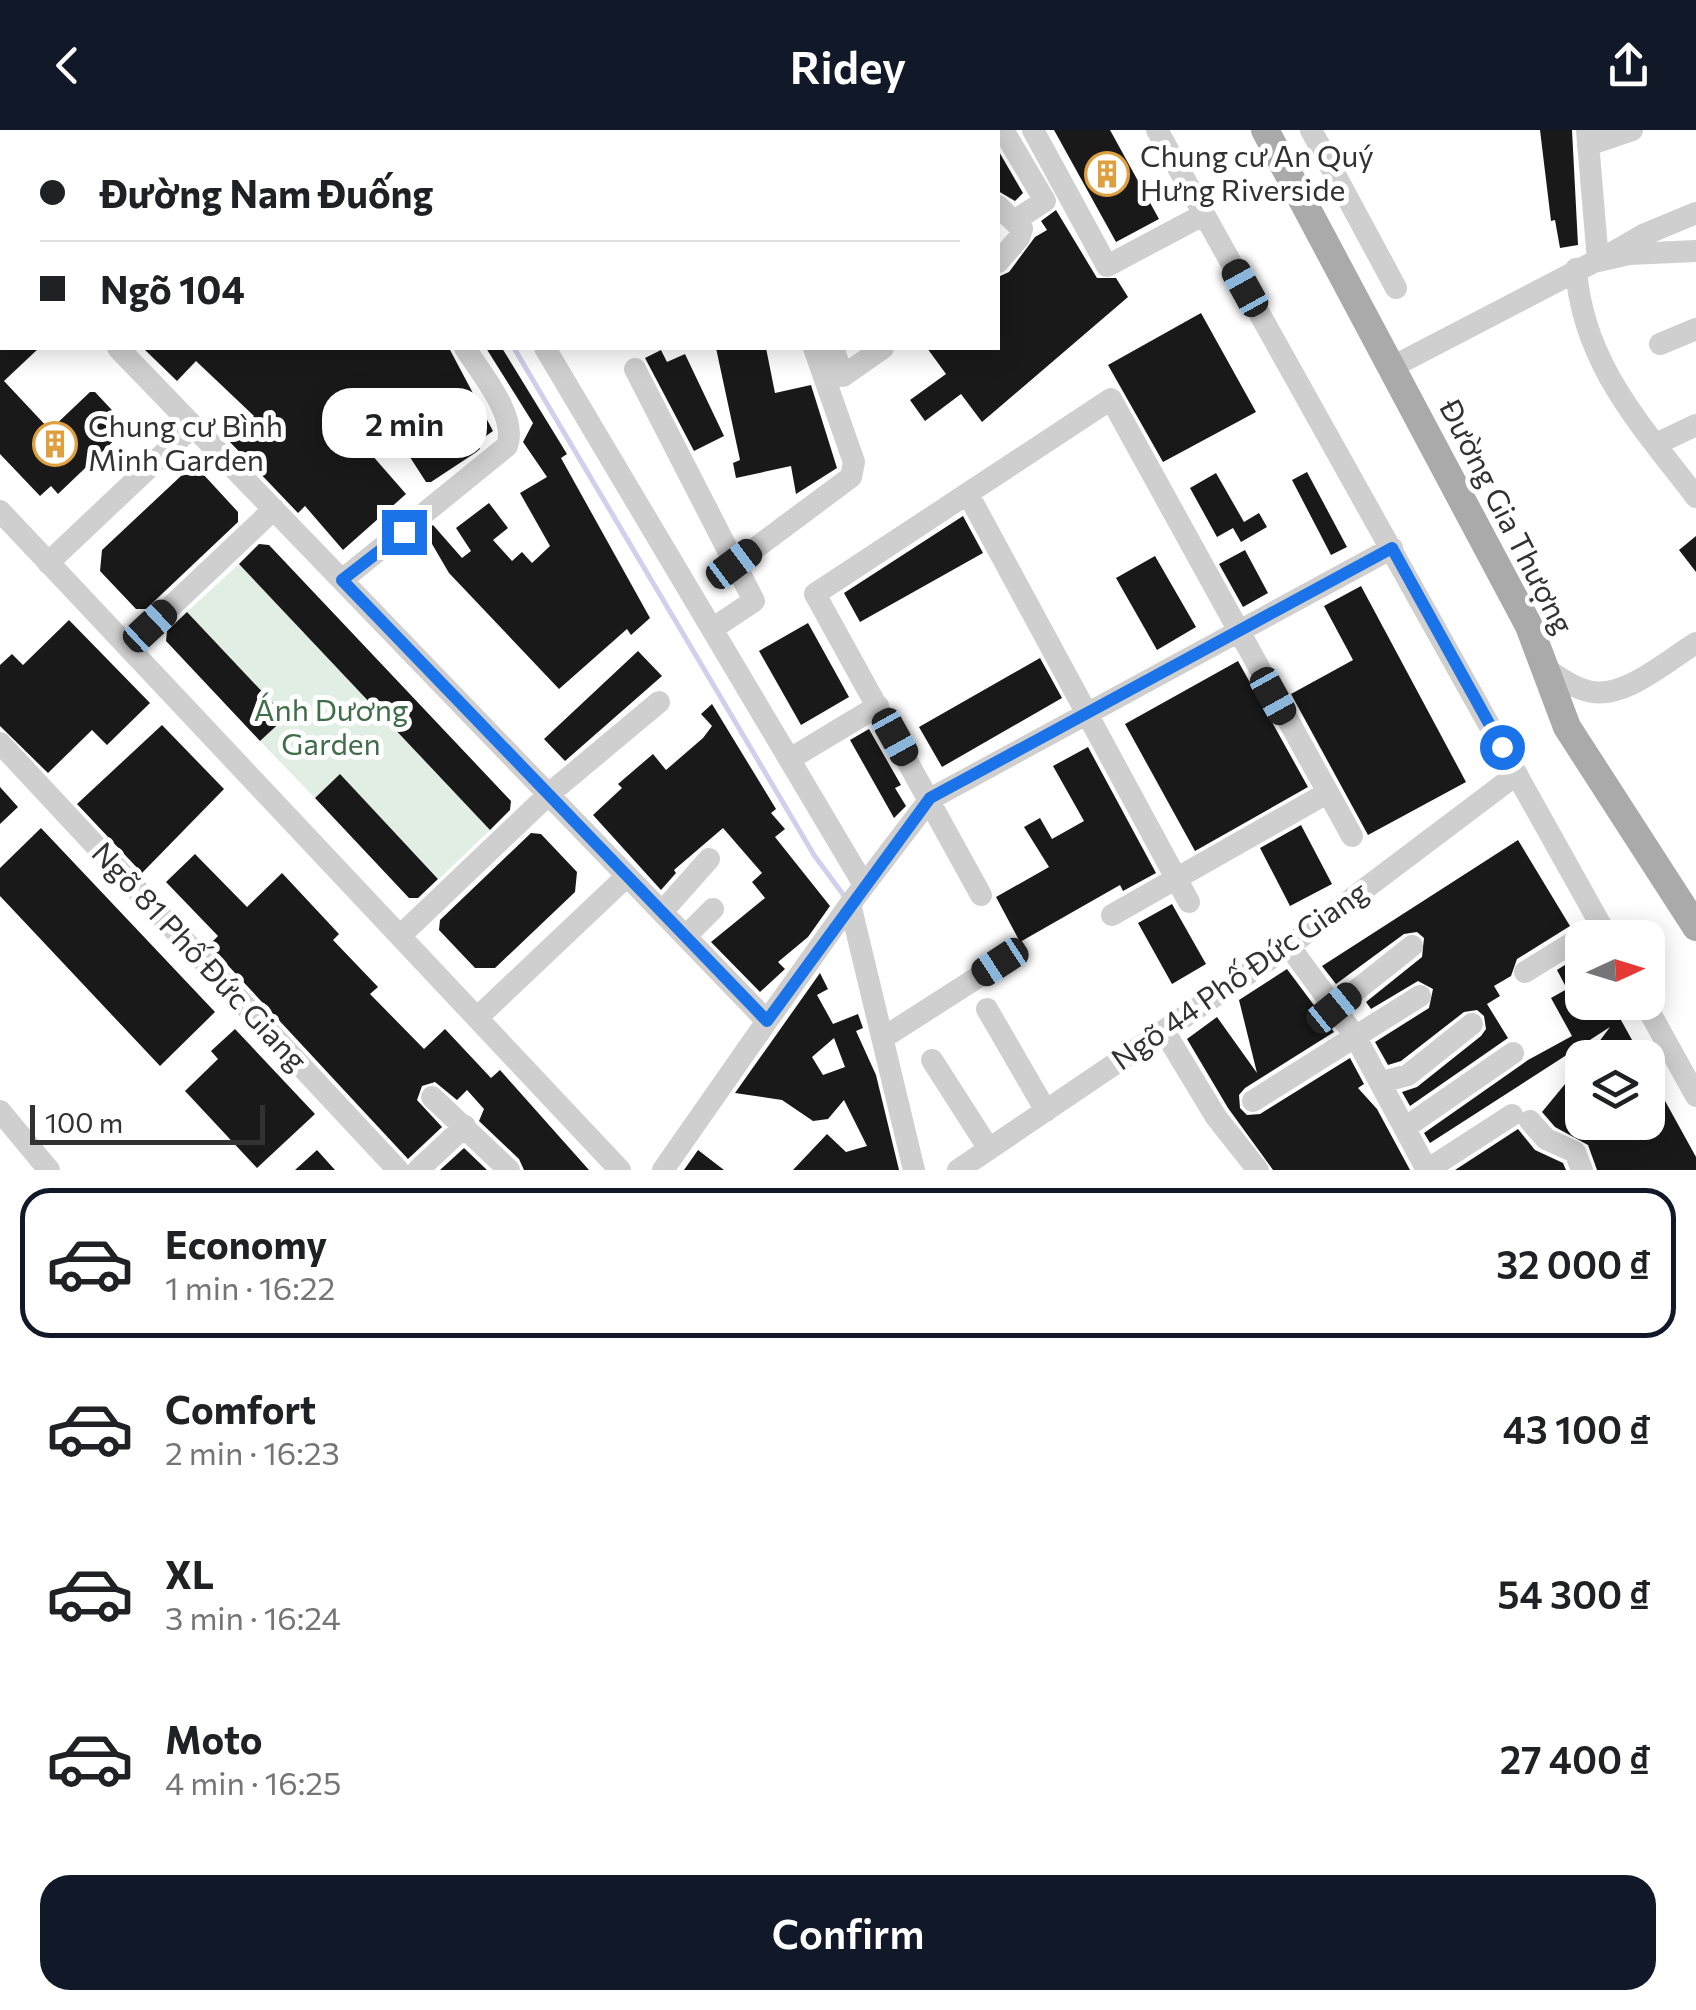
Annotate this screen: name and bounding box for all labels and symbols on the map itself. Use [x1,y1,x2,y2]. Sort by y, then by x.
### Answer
place label: Chung cư An Quý Hưng Riverside [1140,136,1374,207]
building icon: Chung cư An Quý Hưng Riverside [1084,151,1130,197]
car [1217,254,1273,322]
callout: 2 min [322,387,486,457]
street label: Đường Gia Thượng [1433,392,1583,639]
place label: Chung cư Bình Minh Garden [88,406,283,477]
building icon: Chung cư Bình Minh Garden [32,421,78,467]
route end [382,510,427,555]
car [701,534,767,594]
car [118,595,182,657]
car [1245,662,1301,730]
park label: Ánh Dương Garden [254,690,408,761]
car [867,703,923,771]
route start [1480,725,1525,770]
street label: Ngõ 81 Phố Đức Giang [85,833,316,1077]
street label: Ngõ 44 Phố Đức Giang [1103,872,1374,1076]
north arrow [1565,920,1665,1020]
car [967,933,1033,991]
car [1301,977,1367,1039]
scale bar [30,1100,265,1144]

